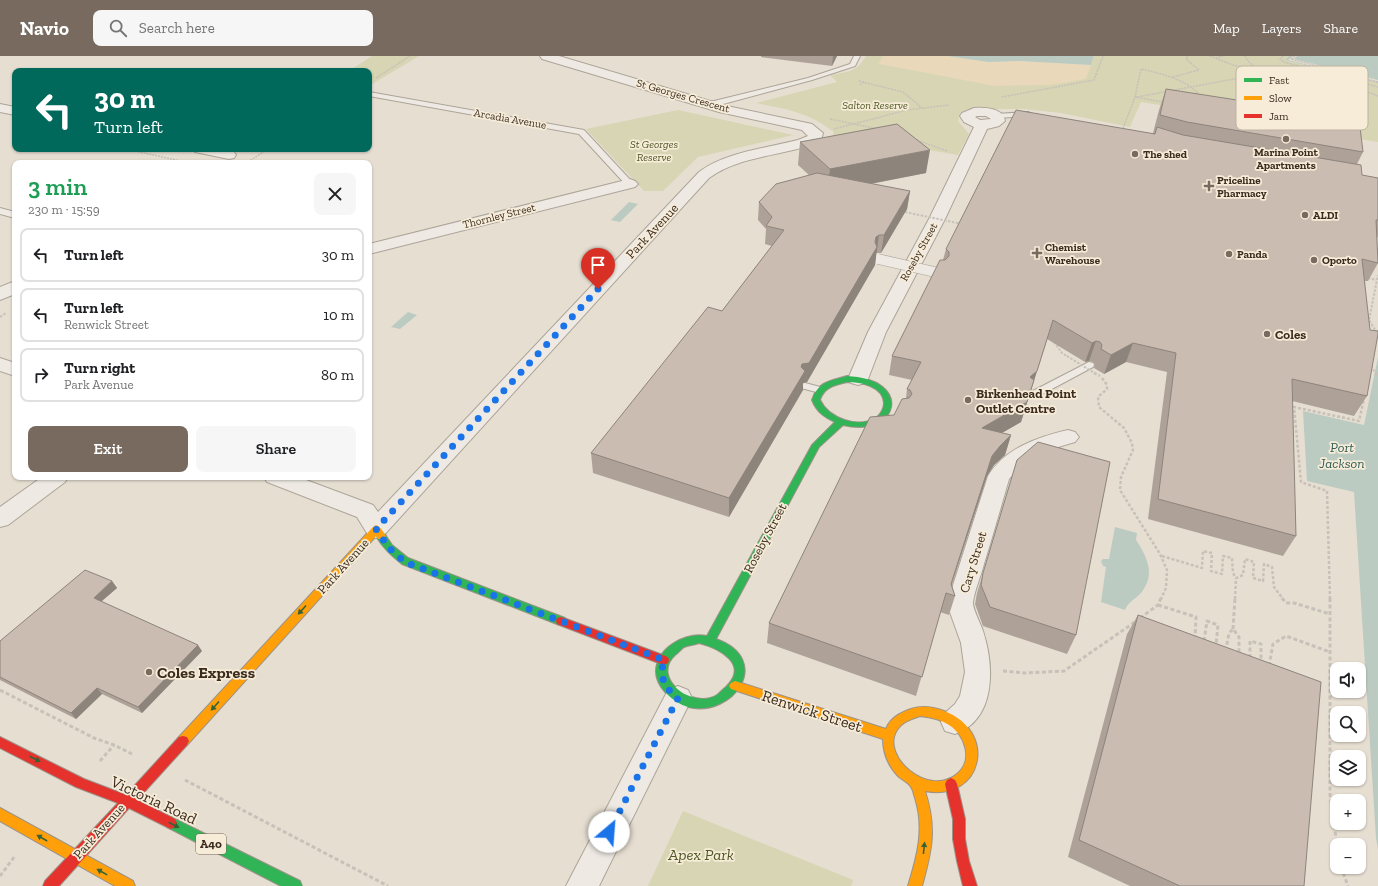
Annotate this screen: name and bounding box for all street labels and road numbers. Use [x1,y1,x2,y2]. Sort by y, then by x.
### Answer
street label: St Georges Crescent [635,76,732,116]
street label: Arcadia Avenue [473,106,547,132]
street label: Thornley Street [461,200,537,231]
street label: Park Avenue [623,200,681,262]
street label: Roseby Street [898,220,941,283]
street label: Roseby Street [740,501,790,575]
street label: Cary Street [957,529,990,595]
street label: Park Avenue [314,535,372,597]
street label: Renwick Street [759,686,865,736]
street label: Victoria Road [107,771,200,828]
street label: Park Avenue [70,800,128,862]
road number: A40 [196,834,226,854]

